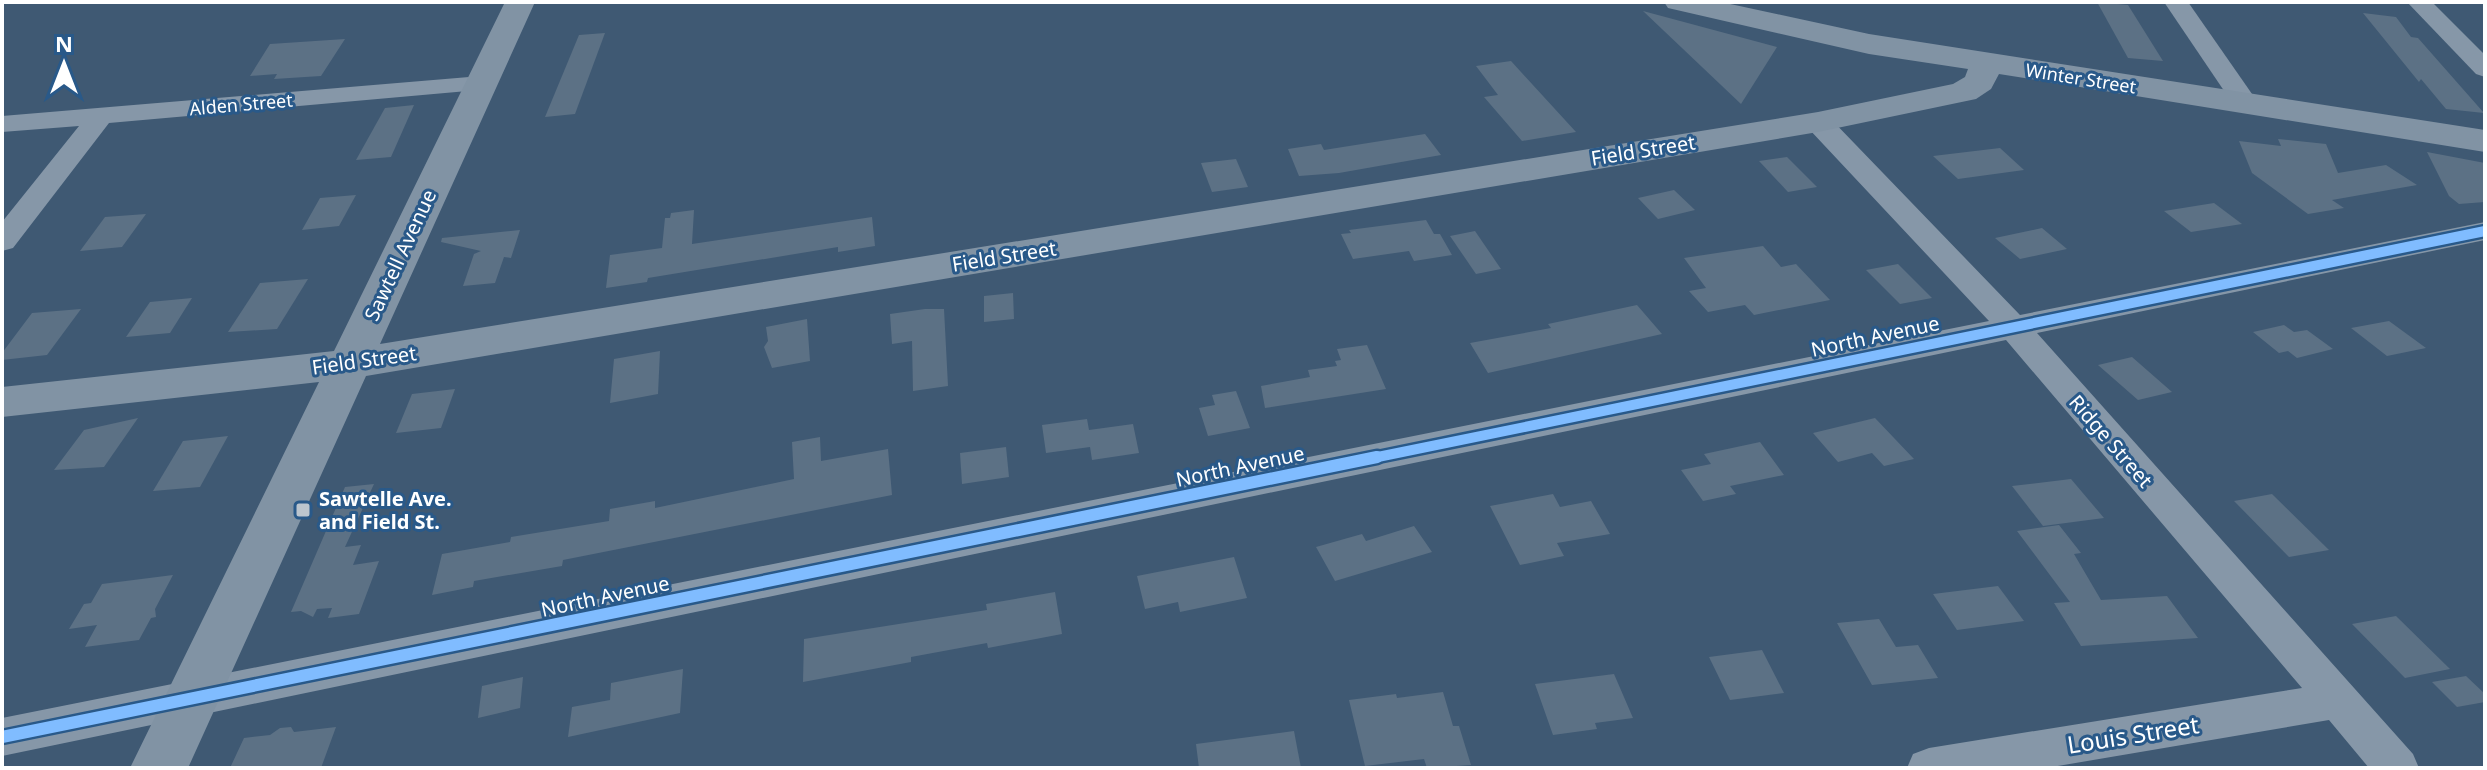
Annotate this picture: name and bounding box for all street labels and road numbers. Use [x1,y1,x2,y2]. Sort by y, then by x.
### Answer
street label: Winter Street [2024,57,2138,99]
street label: Alden Street [188,87,294,120]
street label: Field Street [1589,128,1697,172]
street label: Sawtell Avenue [358,185,442,325]
street label: Field Street [950,234,1058,278]
street label: North Avenue [1808,309,1942,363]
street label: Field Street [310,339,418,381]
street label: Ridge Street [2063,389,2159,493]
street label: North Avenue [1173,439,1307,493]
street label: North Avenue [538,569,672,623]
street label: Louis Street [2065,707,2202,761]

